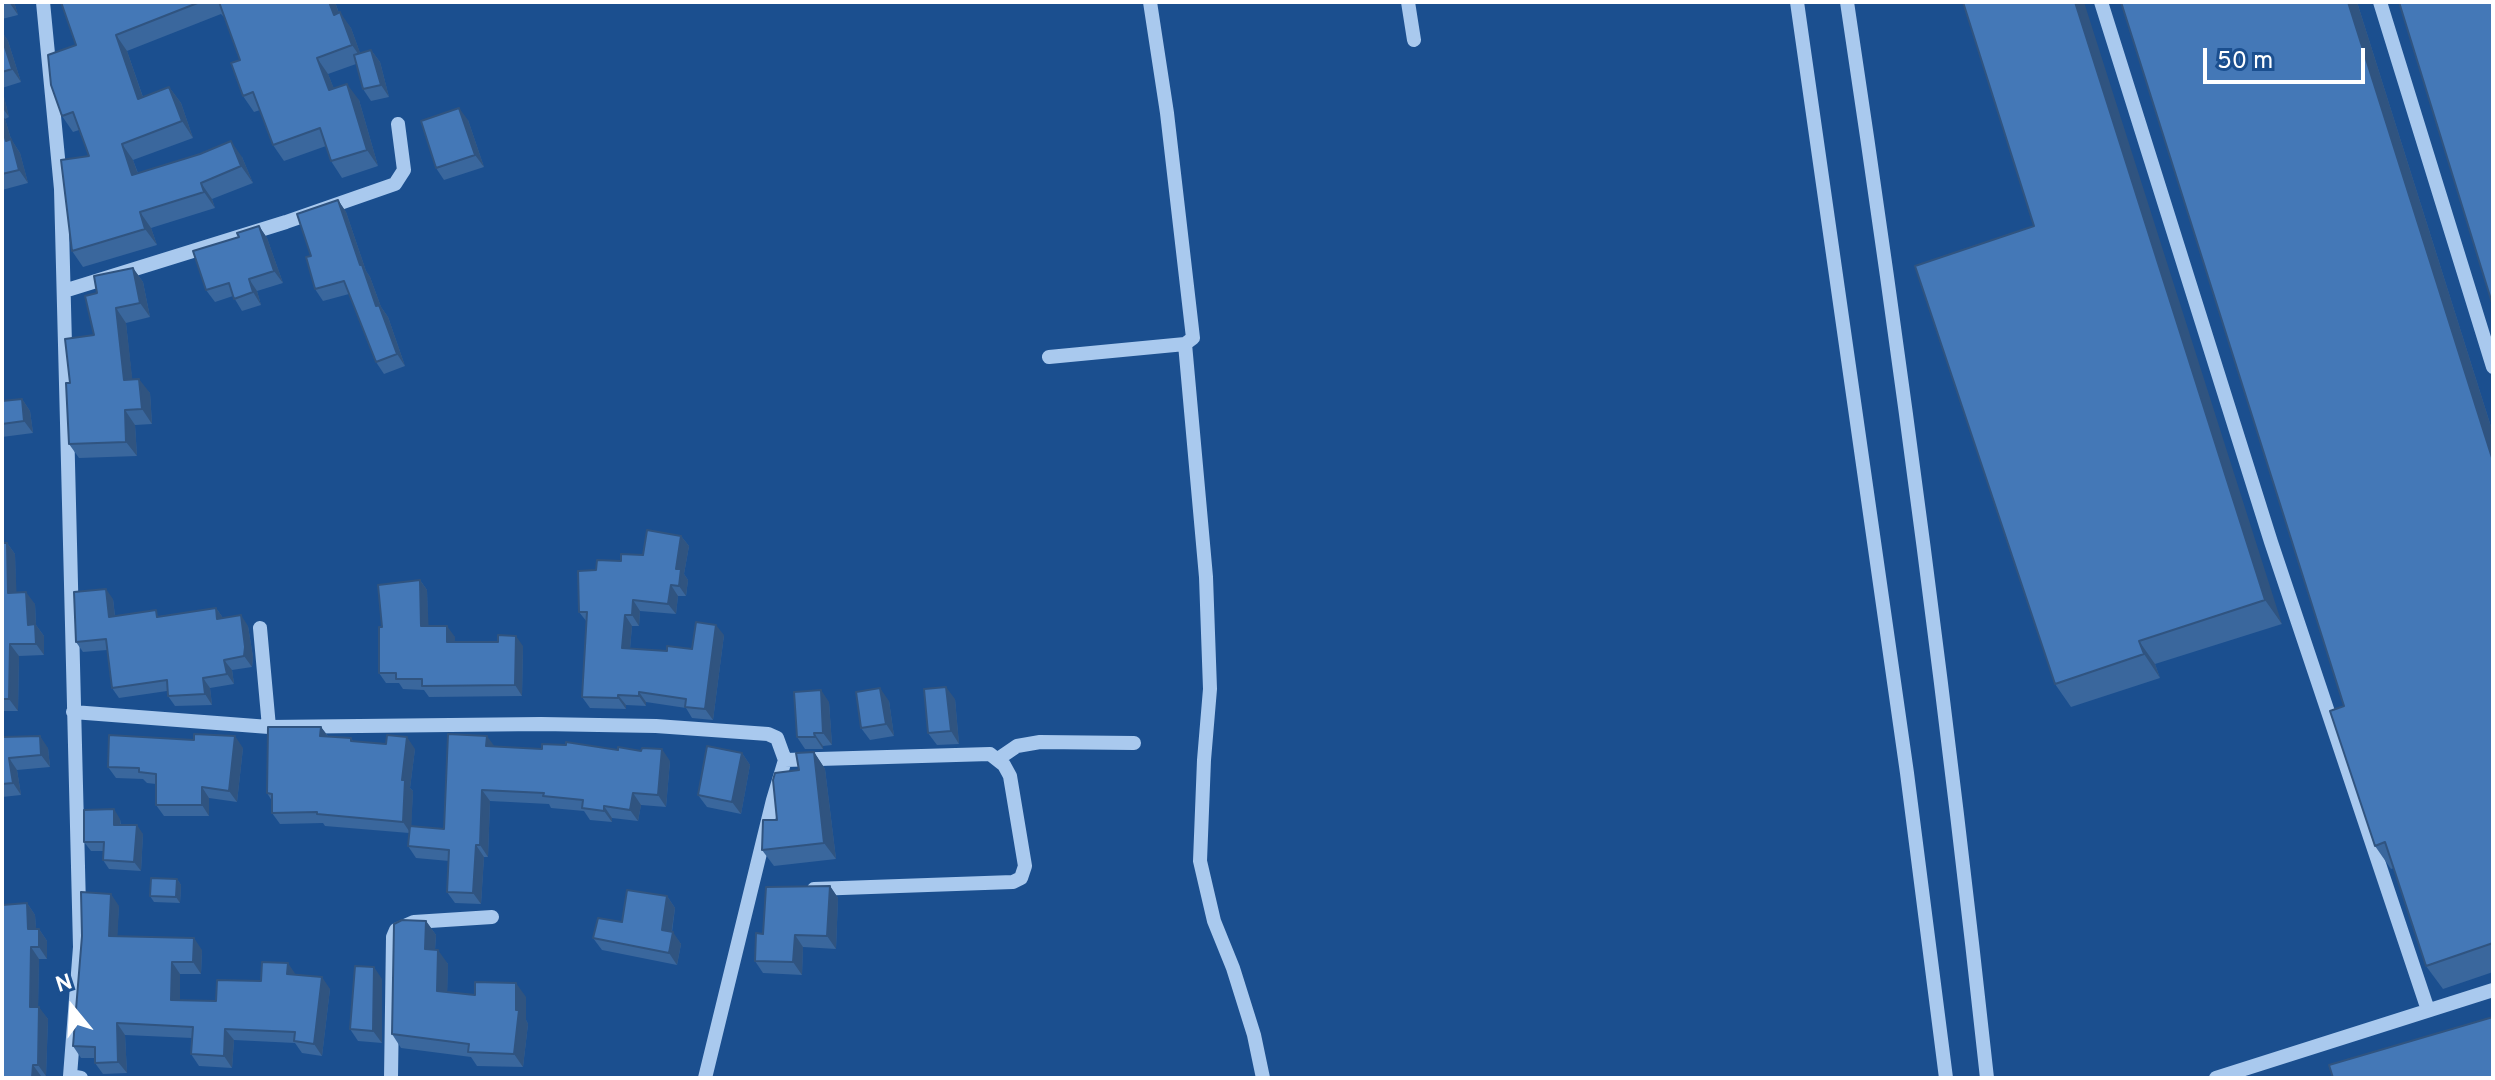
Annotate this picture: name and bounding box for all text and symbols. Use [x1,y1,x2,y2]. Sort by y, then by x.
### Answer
scale bar [2207,32,2369,82]
text: 50 m [2217,47,2273,77]
north arrow [32,968,112,1048]
text: N [53,969,76,1000]

